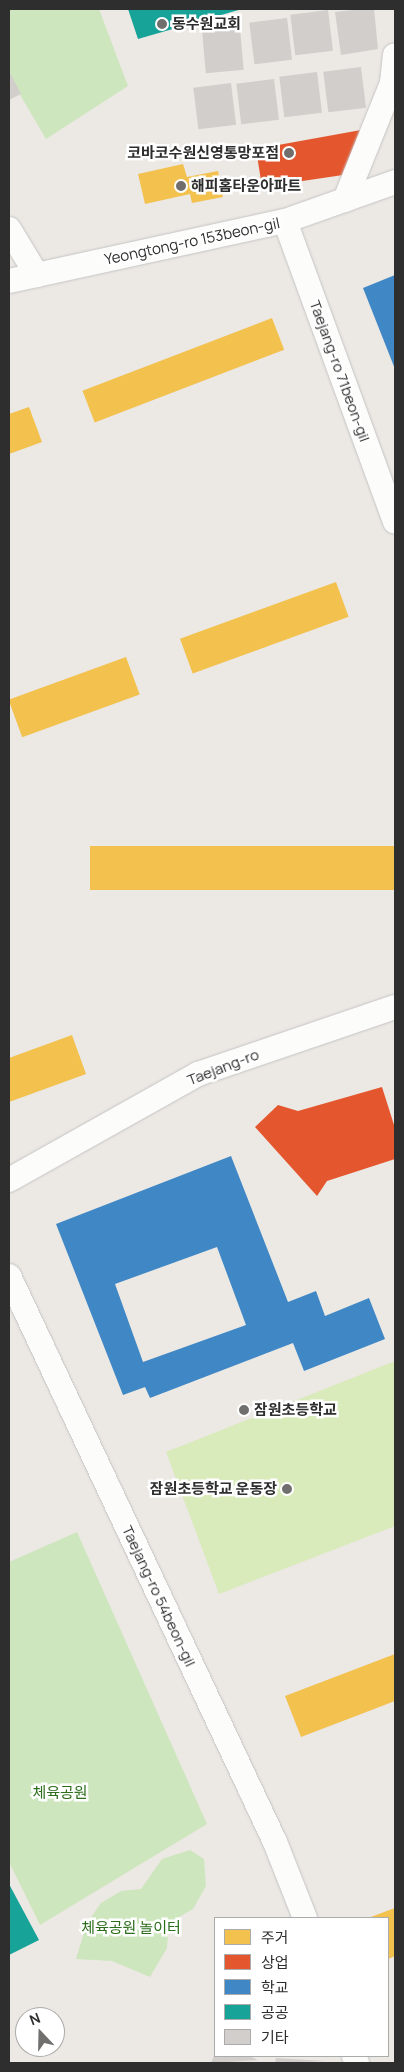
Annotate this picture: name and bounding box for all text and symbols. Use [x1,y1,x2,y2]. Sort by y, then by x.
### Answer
place label: 동수원교회 [172,15,241,33]
marker: 동수원교회 [156,18,168,30]
place label: 코바코수원신영통망포점 [127,144,279,162]
marker: 코바코수원신영통망포점 [283,147,295,159]
place label: 해피홈타운아파트 [191,177,301,195]
marker: 해피홈타운아파트 [175,180,187,192]
street label: Yeongtong-ro 153beon-gil [103,214,281,268]
street label: Taejang-ro 71beon-gil [306,298,374,444]
street label: Taejang-ro [185,1045,261,1089]
place label: 잠원초등학교 [254,1401,337,1419]
marker: 잠원초등학교 [238,1404,250,1416]
place label: 잠원초등학교 운동장 [150,1480,277,1498]
marker: 잠원초등학교 운동장 [281,1483,293,1495]
street label: Taejang-ro 54beon-gil [118,1523,200,1669]
park label: 체육공원 [32,1784,88,1802]
legend [214,1917,389,2057]
park label: 체육공원 놀이터 [81,1919,181,1937]
text: 주거 [261,1927,289,1948]
text: 상업 [261,1952,289,1973]
text: 학교 [261,1977,289,1998]
text: 공공 [261,2002,289,2023]
north arrow [15,2007,65,2057]
text: N [27,2008,43,2029]
text: 기타 [261,2027,289,2048]

